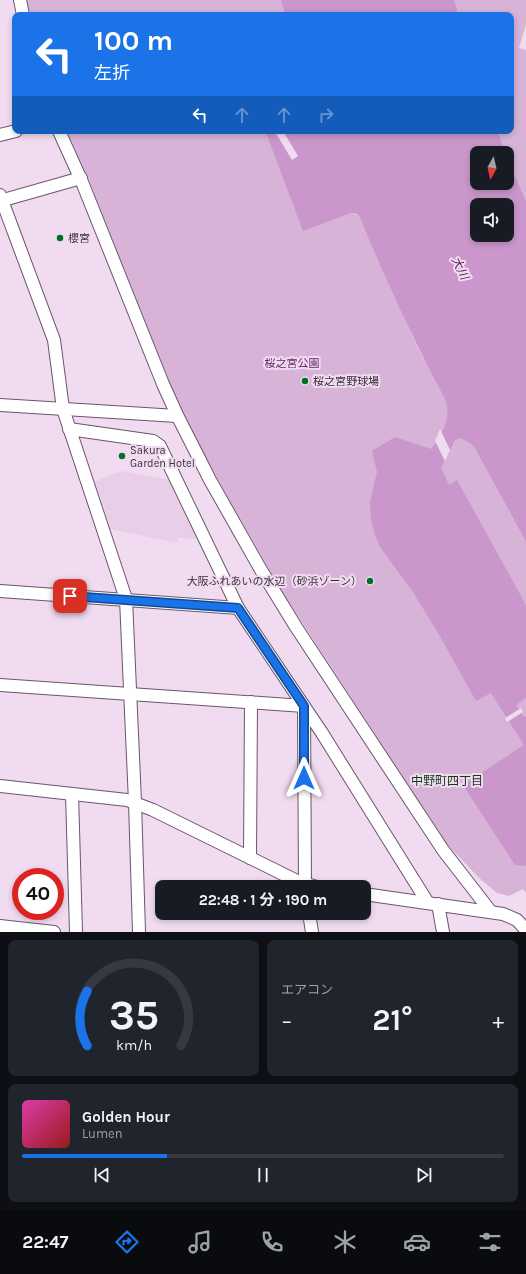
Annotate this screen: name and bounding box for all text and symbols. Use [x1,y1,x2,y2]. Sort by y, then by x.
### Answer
text: 100 m [94,24,173,57]
icon: left [28,28,80,80]
text: 左折 [94,62,130,84]
icon: left [189,104,211,126]
icon: ahead [231,104,253,126]
icon: ahead [273,104,295,126]
icon: right [315,104,337,126]
north arrow [470,146,514,190]
map controls [470,146,514,242]
button: sound [470,198,514,242]
place label: 櫻宮 [68,232,90,245]
marker: 櫻宮 [55,233,65,243]
water label: 大川 [448,254,472,284]
park label: 桜之宮公園 [265,357,320,370]
place label: 桜之宮野球場 [313,375,379,388]
marker: 桜之宮野球場 [300,376,310,386]
place label: Sakura Garden Hotel [130,444,195,470]
marker: Sakura Garden Hotel [117,451,127,461]
place label: 大阪ふれあいの水辺（砂浜ゾーン） [187,575,362,588]
marker: 大阪ふれあいの水辺（砂浜ゾーン） [365,576,375,586]
pin [53,579,87,613]
icon: arrive [59,585,81,607]
position arrow [283,757,325,799]
district label: 中野町四丁目 [411,774,483,788]
speed limit sign: 40 [12,868,64,920]
text: 22:48 · 1 分 · 190 m [199,891,327,909]
text: エアコン [281,982,333,997]
text: 35 [108,991,159,1039]
text: 21° [372,1002,413,1038]
text: − [281,1008,293,1034]
text: + [492,1008,504,1034]
text: km/h [115,1037,152,1054]
text: Golden Hour [82,1108,170,1126]
text: Lumen [82,1126,123,1141]
icon: previous [91,1164,113,1186]
icon: pause [252,1164,274,1186]
icon: next [413,1164,435,1186]
icon: directions [113,1228,141,1256]
icon: music [186,1228,214,1256]
icon: phone [258,1228,286,1256]
icon: climate [331,1228,359,1256]
icon: car [403,1228,431,1256]
icon: filters [476,1228,504,1256]
text: 22:47 [22,1231,69,1253]

